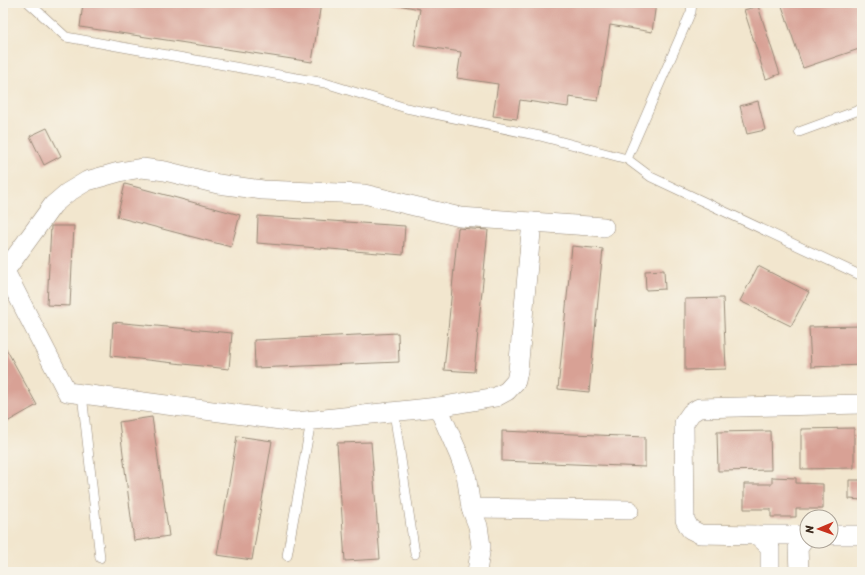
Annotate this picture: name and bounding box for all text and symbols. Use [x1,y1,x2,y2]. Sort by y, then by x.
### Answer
north arrow [799,509,839,549]
text: N [800,525,819,534]

